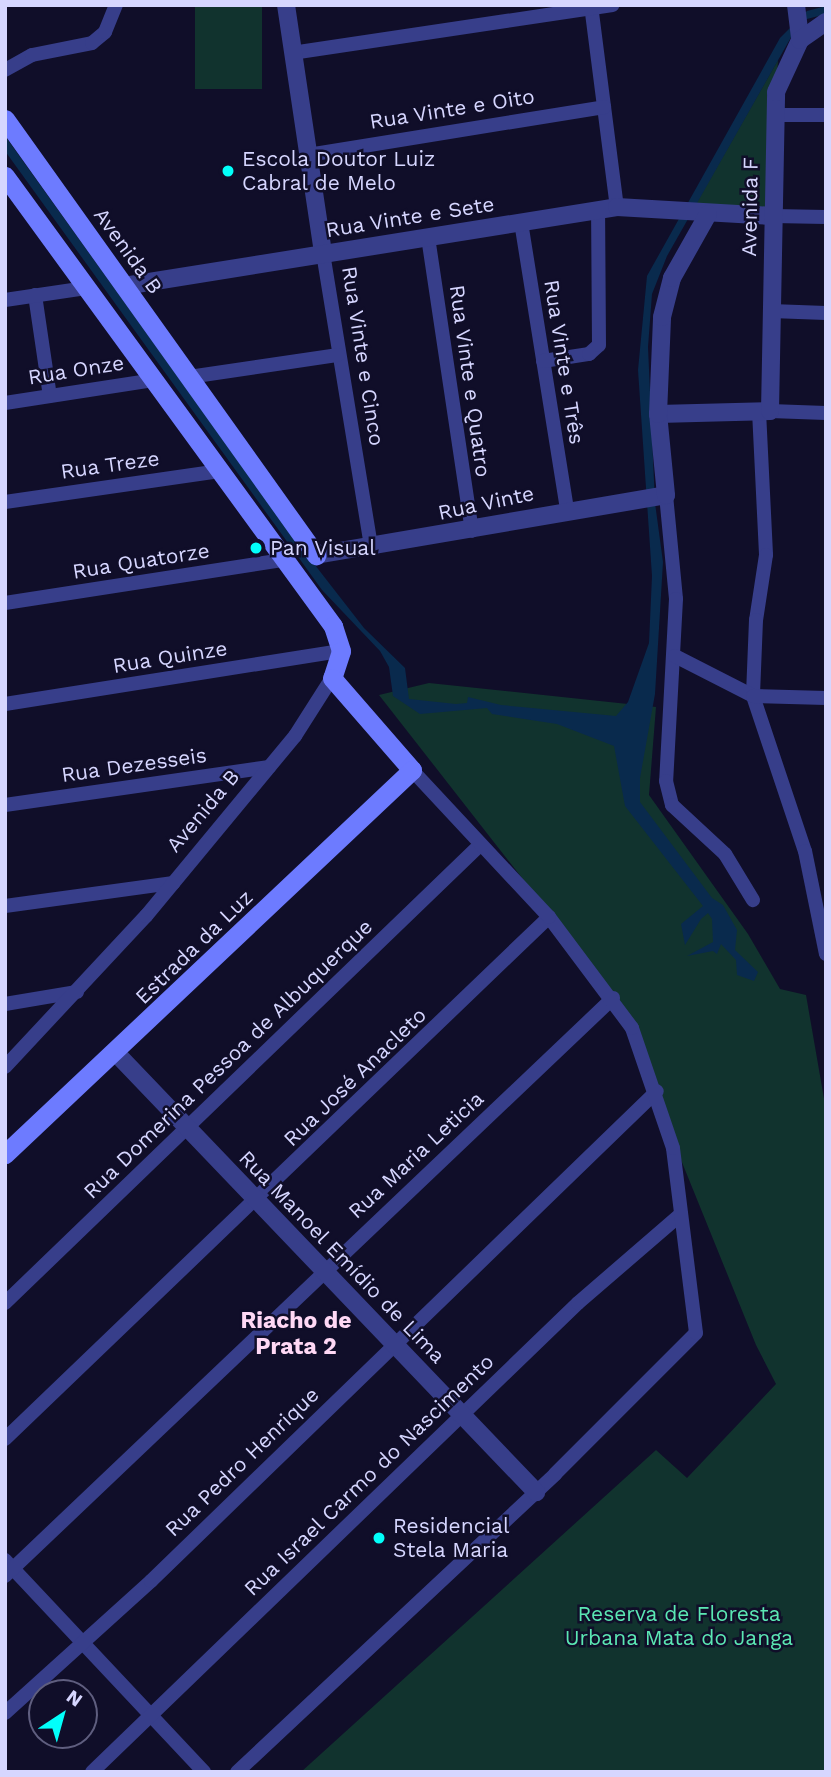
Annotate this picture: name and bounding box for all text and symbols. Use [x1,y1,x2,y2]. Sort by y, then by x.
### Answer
street label: Rua Vinte e Oito [367,83,537,135]
place label: Escola Doutor Luiz Cabral de Melo [242,146,436,196]
street label: Avenida F [737,157,763,257]
marker: Escola Doutor Luiz Cabral de Melo [220,163,236,179]
street label: Rua Vinte e Sete [323,191,497,243]
street label: Avenida B [88,203,168,299]
street label: Rua Vinte e Cinco [336,264,390,448]
street label: Rua Vinte e Três [538,277,590,447]
street label: Rua Vinte e Quatro [444,283,496,479]
street label: Rua Onze [26,350,126,390]
street label: Rua Treze [58,446,162,484]
street label: Rua Vinte [435,480,537,526]
place label: Pan Visual [270,535,376,561]
street label: Rua Quatorze [70,538,212,584]
marker: Pan Visual [248,540,264,556]
street label: Rua Quinze [111,635,229,679]
street label: Rua Dezesseis [59,742,209,788]
street label: Avenida B [161,764,245,858]
street label: Estrada da Luz [130,884,258,1010]
street label: Rua Domerina Pessoa de Albuquerque [78,913,378,1205]
street label: Rua José Anacleto [278,1002,432,1152]
street label: Rua Maria Leticia [343,1086,489,1224]
street label: Rua Manoel Emídio de Lima [233,1145,451,1369]
district label: Riacho de Prata 2 [240,1307,352,1361]
street label: Rua Israel Carmo do Nascimento [239,1348,499,1602]
street label: Rua Pedro Henrique [160,1382,324,1542]
place label: Residencial Stela Maria [393,1513,509,1563]
marker: Residencial Stela Maria [371,1530,387,1546]
park label: Reserva de Floresta Urbana Mata do Janga [564,1601,794,1651]
north arrow [28,1679,98,1749]
text: N [62,1685,87,1712]

